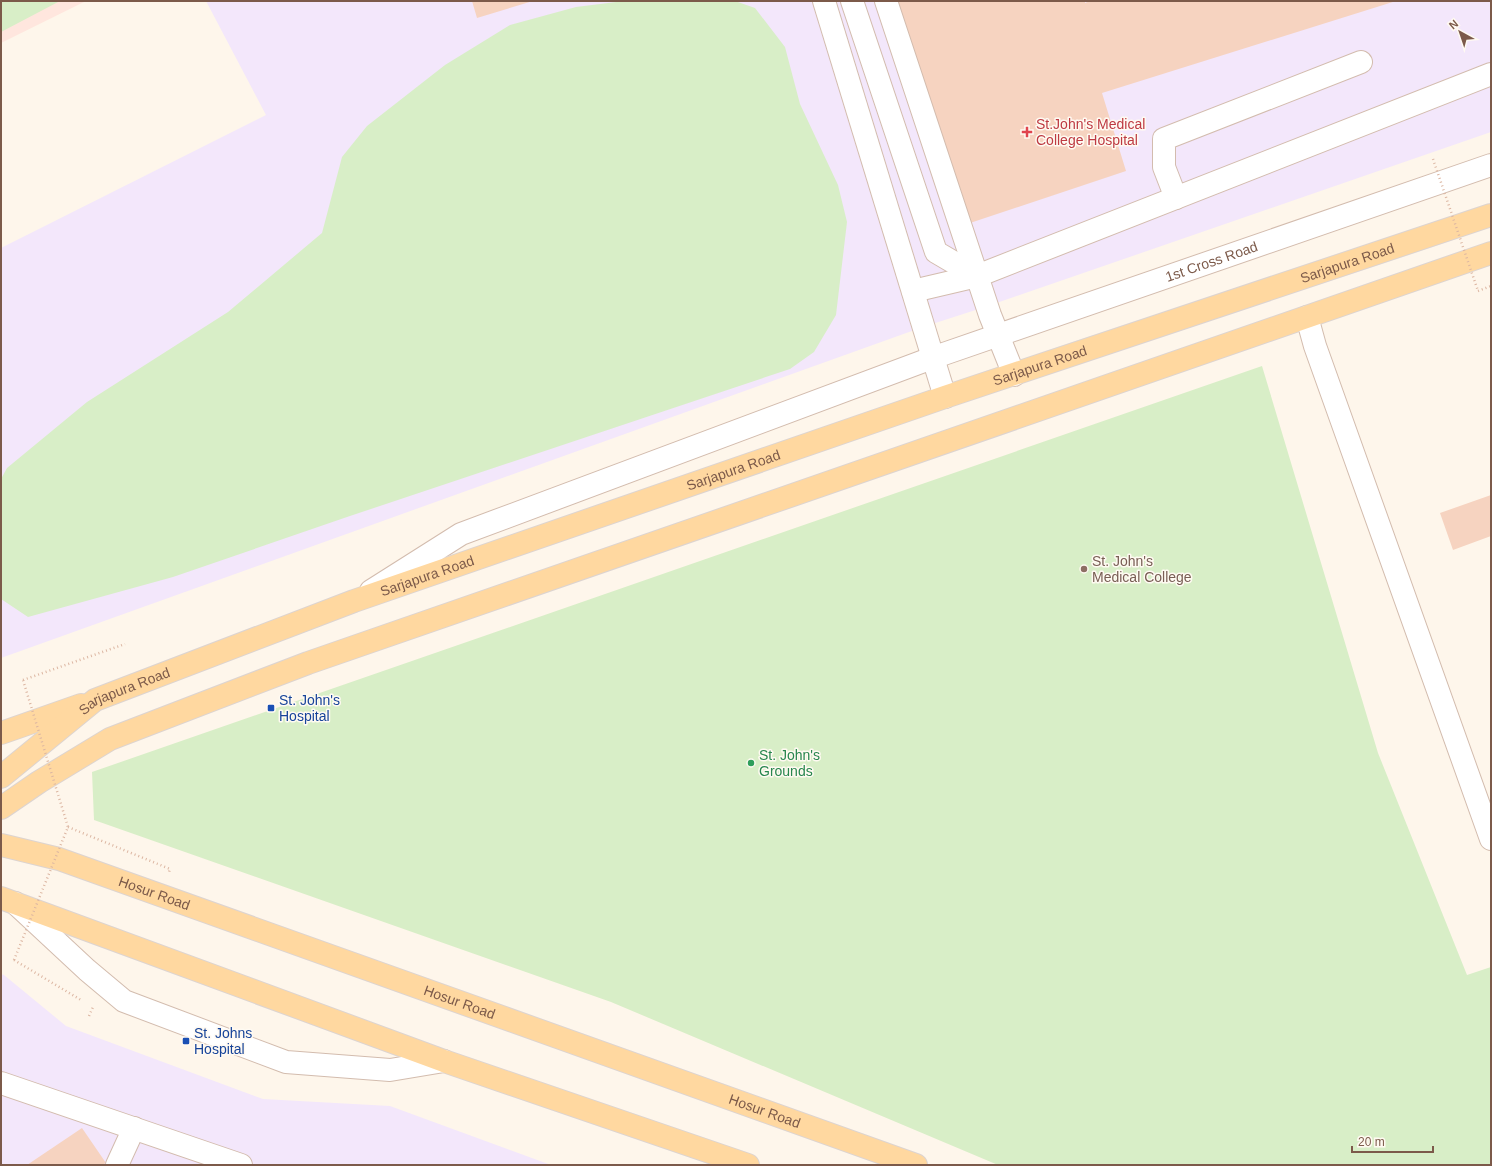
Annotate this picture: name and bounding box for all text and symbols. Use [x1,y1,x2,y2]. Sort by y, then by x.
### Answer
north arrow [1440,12,1480,52]
text: N [1447,17,1461,31]
place label: St.John's Medical College Hospital [1036,116,1145,148]
marker: St.John's Medical College Hospital [1021,126,1033,138]
street label: 1st Cross Road [1163,238,1260,285]
street label: Sarjapura Road [1298,240,1396,286]
street label: Sarjapura Road [991,342,1089,388]
street label: Sarjapura Road [684,447,782,494]
street label: Sarjapura Road [378,552,476,599]
place label: St. John's Medical College [1092,553,1192,585]
marker: St. John's Medical College [1079,564,1089,574]
street label: Sarjapura Road [76,664,172,718]
place label: St. John's Hospital [279,692,340,724]
marker: St. John's Hospital [266,703,276,713]
place label: St. John's Grounds [759,747,820,779]
marker: St. John's Grounds [746,758,756,768]
street label: Hosur Road [117,873,192,913]
street label: Hosur Road [422,982,497,1022]
place label: St. Johns Hospital [194,1025,252,1057]
marker: St. Johns Hospital [181,1036,191,1046]
street label: Hosur Road [727,1091,803,1131]
scale bar [1352,1128,1433,1154]
text: 20 m [1358,1135,1385,1149]

